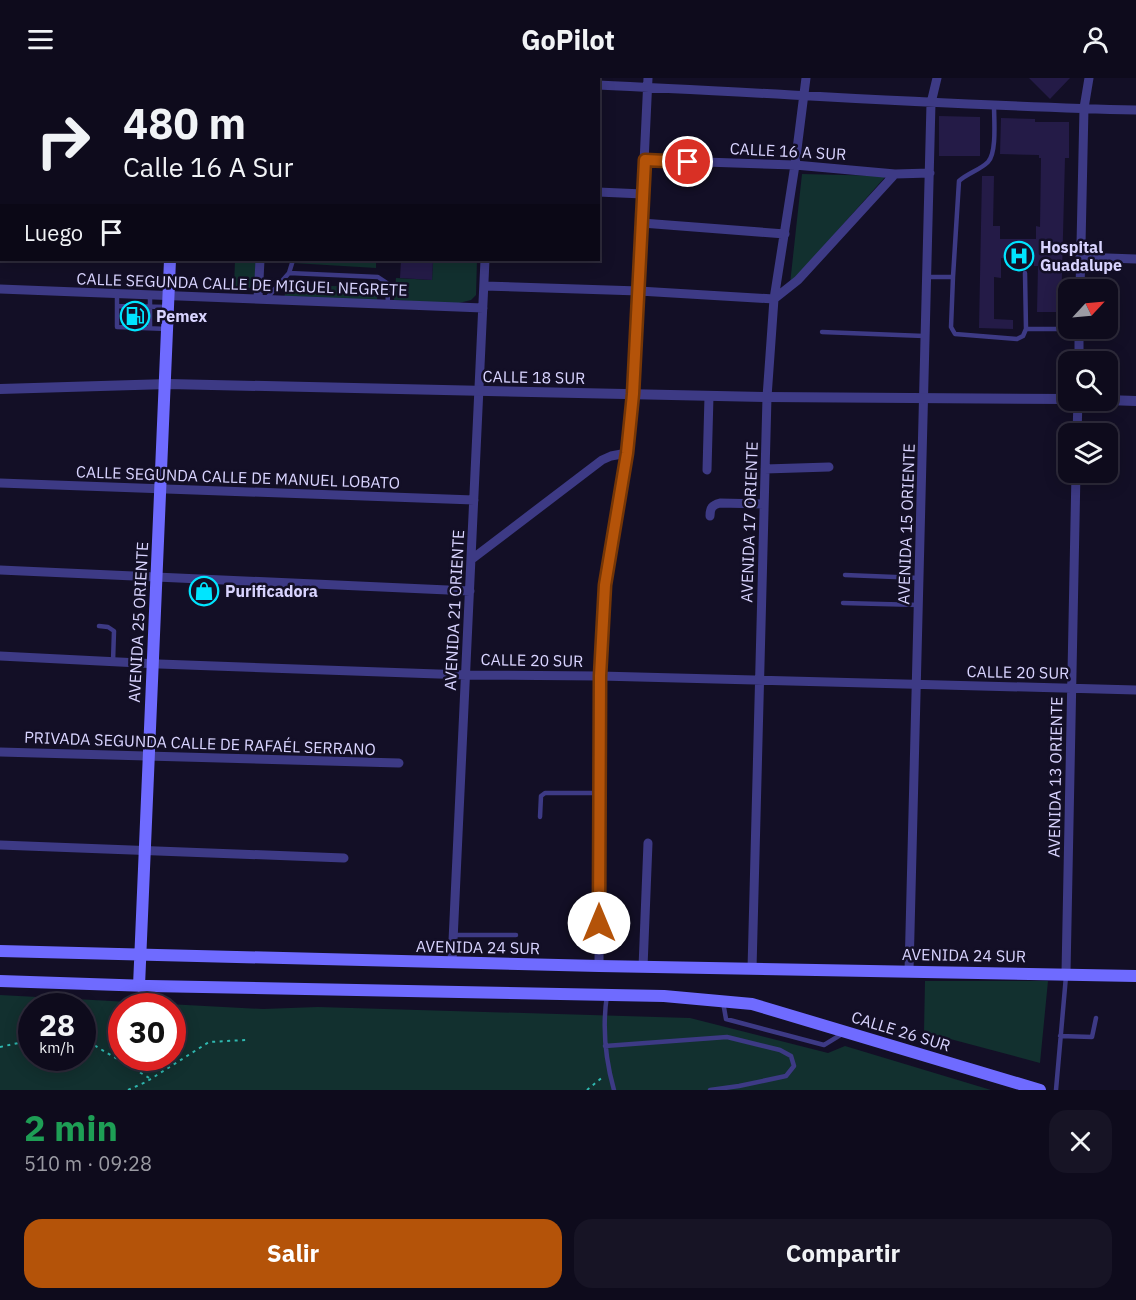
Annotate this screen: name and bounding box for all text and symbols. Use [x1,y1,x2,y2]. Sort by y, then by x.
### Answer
text: GoPilot [521,22,615,57]
icon: menu [24,23,57,56]
icon: person [1079,23,1112,56]
text: 480 m [123,96,246,151]
icon: right [24,102,102,180]
pin [662,136,713,187]
street label: CALLE 16 A SUR [729,138,847,164]
icon: arrive [671,145,704,178]
text: Calle 16 A Sur [123,149,293,184]
icon: arrive [95,216,128,249]
text: Luego [24,218,83,247]
place label: Hospital Guadalupe [1040,237,1122,275]
hospital icon: Hospital Guadalupe [1003,240,1035,272]
street label: CALLE SEGUNDA CALLE DE MIGUEL NEGRETE [76,268,408,300]
north arrow [1058,279,1118,339]
map controls [1058,279,1118,483]
fuel station icon: Pemex [119,300,151,332]
place label: Pemex [156,306,207,326]
button: search [1058,351,1118,411]
street label: CALLE 18 SUR [482,366,586,388]
button: layers [1058,423,1118,483]
street label: AVENIDA 17 ORIENTE [736,441,762,603]
street label: AVENIDA 15 ORIENTE [893,443,919,605]
street label: CALLE SEGUNDA CALLE DE MANUEL LOBATO [76,461,400,493]
street label: AVENIDA 21 ORIENTE [440,529,468,691]
street label: AVENIDA 25 ORIENTE [124,541,152,703]
shop icon: Purificadora [188,575,220,607]
place label: Purificadora [225,581,318,601]
street label: CALLE 20 SUR [480,649,584,671]
street label: CALLE 20 SUR [966,661,1070,683]
street label: AVENIDA 13 ORIENTE [1044,696,1066,858]
street label: PRIVADA SEGUNDA CALLE DE RAFAÉL SERRANO [24,726,376,759]
position arrow [567,891,631,955]
street label: AVENIDA 24 SUR [416,936,540,958]
street label: AVENIDA 24 SUR [902,944,1026,966]
speed limit sign: 30 [108,993,186,1071]
text: 28 [39,1005,75,1044]
street label: CALLE 26 SUR [849,1006,953,1056]
text: km/h [39,1038,75,1057]
text: 2 min [24,1104,118,1151]
button: close [1049,1110,1112,1173]
text: 510 m · 09:28 [24,1150,152,1177]
button: Salir [24,1219,562,1288]
button: Compartir [574,1219,1112,1288]

